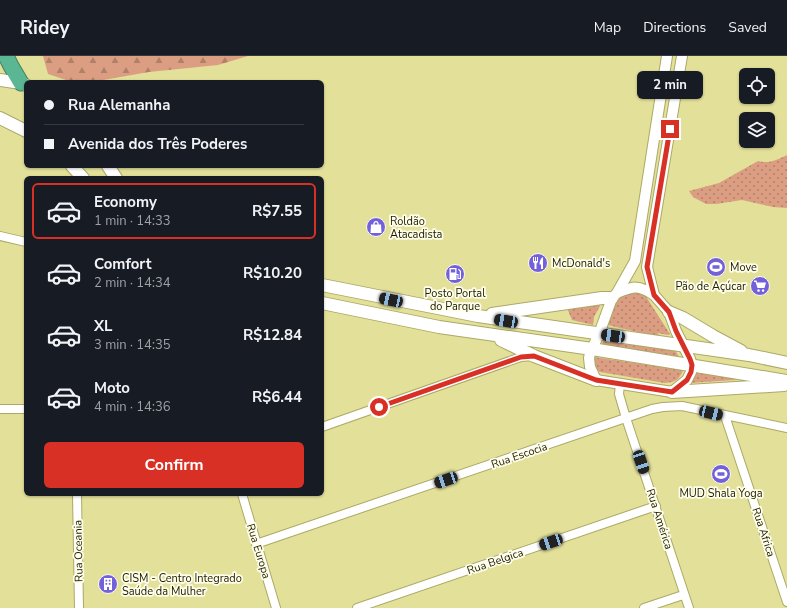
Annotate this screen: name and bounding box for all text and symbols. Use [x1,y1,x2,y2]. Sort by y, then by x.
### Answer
text: Ridey [20,15,69,41]
text: Map [594,18,621,37]
text: Directions [643,18,706,37]
text: Saved [728,18,767,37]
map controls [739,68,775,148]
button: locate [739,68,775,104]
callout: 2 min [637,71,703,99]
text: 2 min [653,76,687,94]
text: Rua Alemanha [68,95,170,115]
button: layers [739,112,775,148]
route end [661,120,679,138]
text: Avenida dos Três Poderes [68,134,247,154]
text: Economy [94,192,157,212]
icon: car [46,193,82,229]
text: R$7.55 [252,201,302,221]
text: 1 min · 14:33 [94,212,170,230]
place label: Roldão Atacadista [390,214,442,242]
shop icon: Roldão Atacadista [365,216,387,238]
restaurant icon: McDonald's [527,252,549,274]
text: Comfort [94,254,151,274]
icon: car [46,255,82,291]
place label: McDonald's [552,256,610,271]
sports icon: Move [705,256,727,278]
place label: Move [730,260,757,275]
text: R$10.20 [243,263,302,283]
fuel station icon: Posto Portal do Parque [444,263,466,285]
text: 2 min · 14:34 [94,274,170,292]
supermarket icon: Pão de Açúcar [749,275,771,297]
place label: Pão de Açúcar [675,279,746,294]
place label: Posto Portal do Parque [425,286,486,314]
car [378,292,404,308]
car [493,313,519,329]
text: XL [94,316,113,336]
icon: car [46,317,82,353]
text: R$12.84 [243,325,302,345]
car [600,328,626,344]
text: 3 min · 14:35 [94,336,170,354]
text: Moto [94,378,130,398]
icon: car [46,379,82,415]
text: R$6.44 [252,387,302,407]
text: 4 min · 14:36 [94,398,170,416]
route start [370,398,388,416]
car [698,404,724,422]
street label: Rua Escocia [489,439,549,472]
button: Confirm [44,442,304,488]
car [631,449,651,475]
sports icon: MUD Shala Yoga [710,463,732,485]
car [433,470,459,490]
place label: MUD Shala Yoga [679,486,763,501]
street label: Rua América [643,487,676,552]
street label: Rua Africa [748,506,779,559]
street label: Rua Oceania [70,520,87,582]
street label: Rua Europa [243,522,274,581]
car [538,532,564,552]
street label: Rua Belgica [465,545,525,578]
place label: CISM - Centro Integrado Saúde da Mulher [122,571,242,599]
building icon: CISM - Centro Integrado Saúde da Mulher [97,573,119,595]

